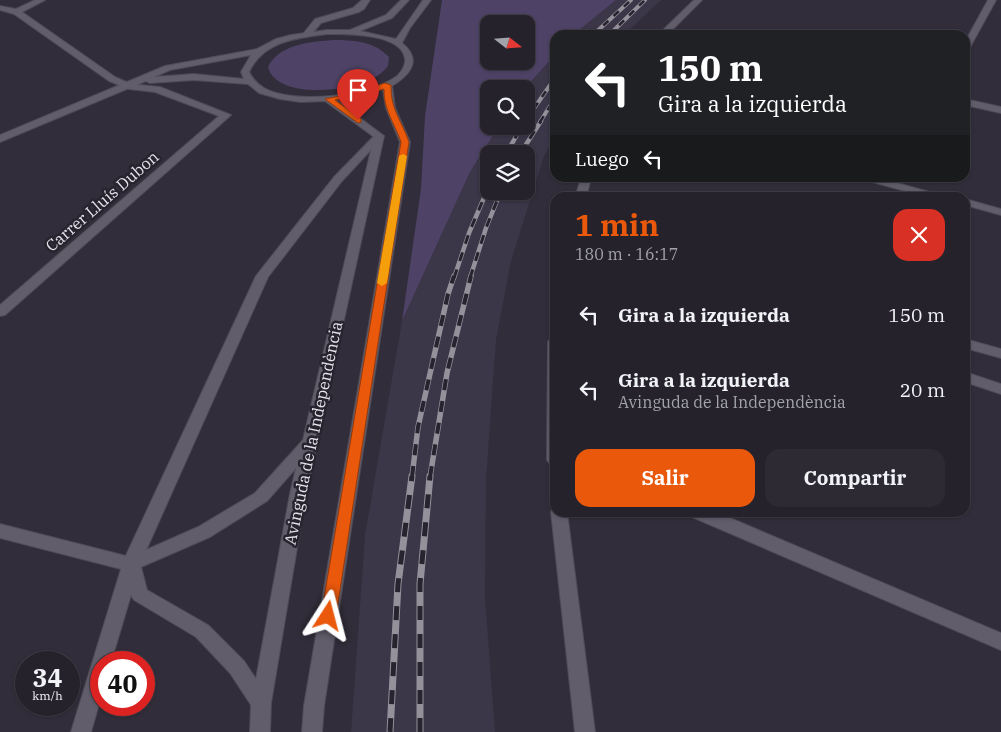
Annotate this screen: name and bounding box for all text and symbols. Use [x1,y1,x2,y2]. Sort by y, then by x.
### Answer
north arrow [480,15,535,70]
map controls [480,15,535,200]
text: 150 m [658,45,763,91]
icon: left [575,50,640,115]
pin [337,69,379,120]
icon: arrive [344,76,372,104]
button: search [480,80,535,135]
text: Gira a la izquierda [658,89,847,118]
button: layers [480,145,535,200]
icon: left [639,145,667,173]
street label: Carrer Lluís Dubon [41,146,163,256]
text: Luego [575,147,629,171]
text: 1 min [575,205,659,244]
button: close [893,209,945,261]
text: 180 m · 16:17 [575,244,678,264]
icon: left [575,301,603,329]
text: Gira a la izquierda [618,303,790,327]
text: 150 m [888,303,945,327]
street label: Avinguda de la Independència [280,319,347,547]
text: Gira a la izquierda [618,368,790,392]
icon: left [575,376,603,404]
text: 20 m [900,378,945,402]
text: Avinguda de la Independència [618,392,846,412]
button: Salir [575,449,755,507]
button: Compartir [765,449,945,507]
position arrow [301,589,353,641]
speed limit sign: 40 [90,651,155,716]
text: 34 [32,661,63,694]
text: km/h [32,688,63,703]

